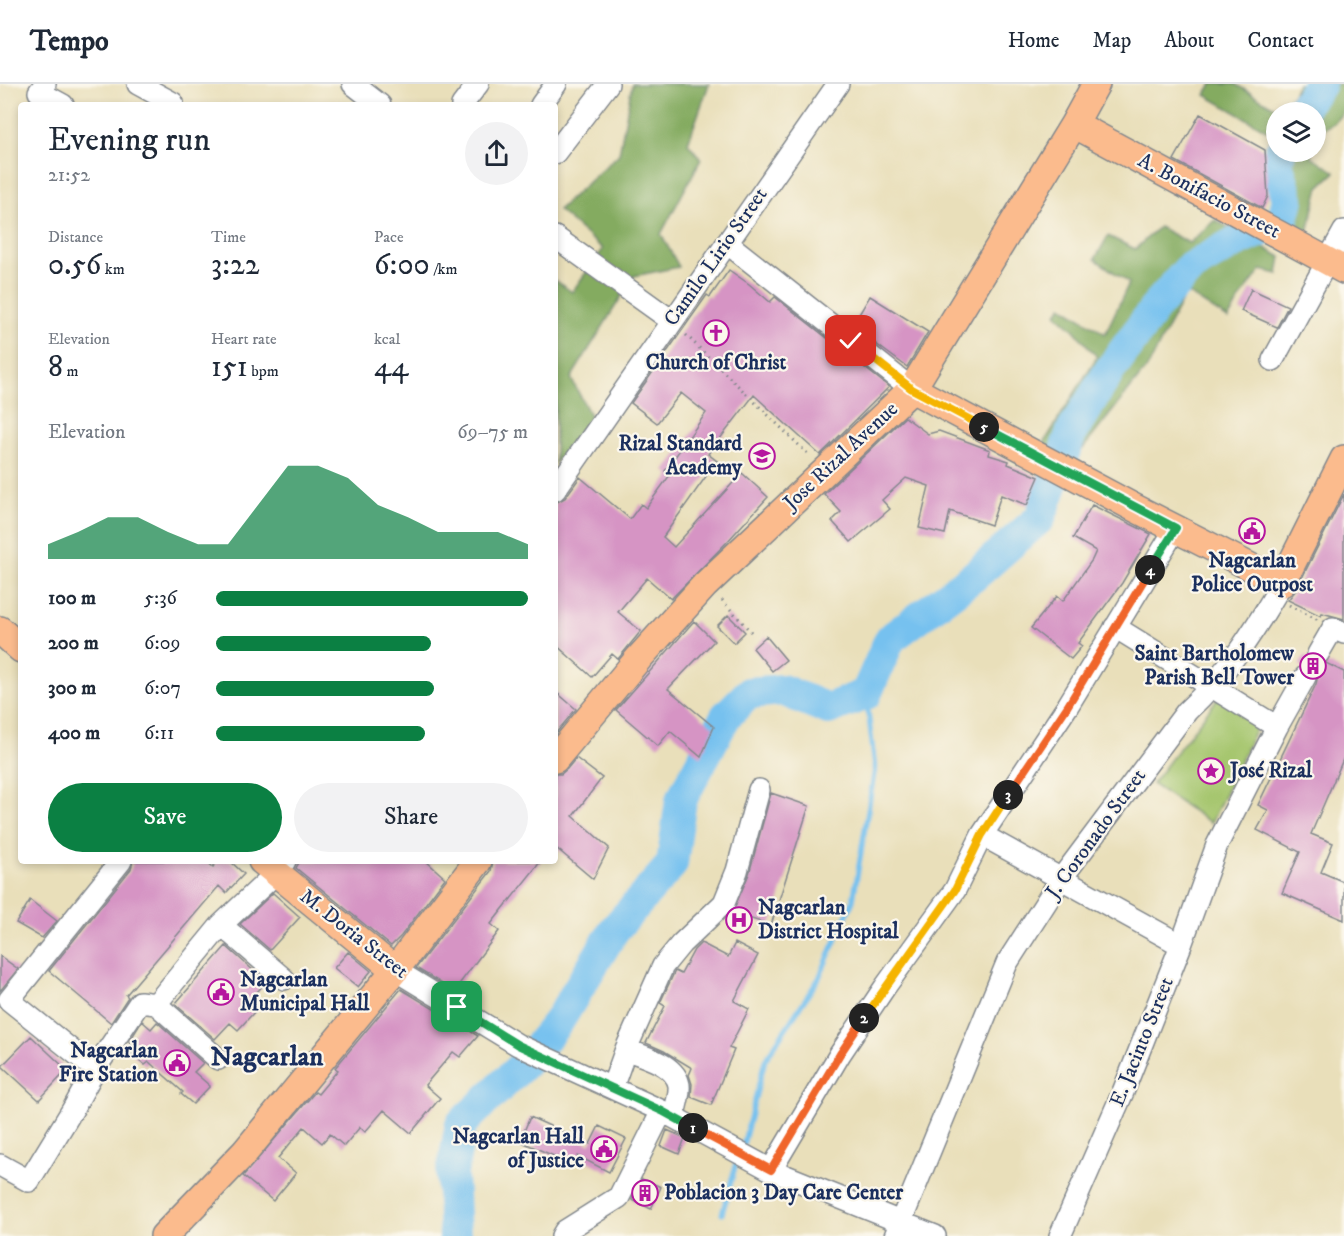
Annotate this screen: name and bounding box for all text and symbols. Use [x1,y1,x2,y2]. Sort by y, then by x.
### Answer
text: Tempo [30,24,109,59]
text: Home [1008,28,1060,54]
text: Map [1093,28,1131,54]
text: About [1164,28,1215,54]
text: Contact [1248,28,1314,54]
map controls [1266,102,1326,162]
button: layers [1266,102,1326,162]
text: Evening run [48,120,210,161]
button: share [465,122,528,185]
street label: A. Bonifacio Street [1133,148,1285,245]
text: 21:52 [48,163,90,188]
street label: Camilo Lirio Street [659,182,774,331]
text: Distance [48,227,103,247]
text: Time [211,227,246,247]
text: Pace [374,227,404,247]
text: 0.56 [48,247,101,284]
text: 3:22 [211,247,260,284]
text: 6:00 [374,247,430,284]
text: km [101,259,125,279]
text: /km [430,259,457,279]
pin [825,315,876,366]
church icon: Church of Christ [701,318,731,348]
icon: check [834,324,867,357]
text: Elevation [48,329,110,349]
text: Heart rate [211,329,277,349]
text: kcal [374,329,400,349]
text: 8 [48,349,63,386]
text: 151 [211,349,248,386]
text: 44 [374,349,409,386]
place label: Church of Christ [646,350,787,376]
text: m [63,361,78,381]
text: bpm [248,361,279,381]
street label: Jose Rizal Avenue [777,396,904,517]
pin: 5 [969,412,999,442]
text: 5 [980,417,988,437]
text: Elevation [48,420,125,445]
text: 69–75 m [457,420,528,445]
place label: Rizal Standard Academy [619,431,743,481]
school or university icon: Rizal Standard Academy [747,441,777,471]
public building icon: Nagcarlan Police Outpost [1237,516,1267,546]
place label: Nagcarlan Police Outpost [1191,548,1313,598]
pin: 4 [1135,555,1165,585]
text: 4 [1145,560,1155,580]
text: 100 m [48,586,96,611]
text: 5:36 [144,586,177,611]
text: 200 m [48,631,99,656]
text: 6:09 [144,631,180,656]
place label: Saint Bartholomew Parish Bell Tower [1135,641,1295,691]
building icon: Saint Bartholomew Parish Bell Tower [1298,651,1328,681]
text: 300 m [48,676,96,701]
text: 6:07 [144,676,181,701]
text: 400 m [48,721,100,746]
text: 6:11 [144,721,174,746]
place icon: José Rizal [1196,756,1226,786]
place label: José Rizal [1228,758,1313,784]
street label: J. Coronado Street [1039,764,1152,906]
pin: 3 [993,780,1023,810]
button: Save [48,783,282,852]
button: Share [294,783,528,852]
text: 3 [1005,785,1011,805]
street label: M. Doria Street [294,883,414,985]
place label: Nagcarlan District Hospital [758,895,899,945]
hospital icon: Nagcarlan District Hospital [724,905,754,935]
place label: Nagcarlan Municipal Hall [240,967,370,1017]
street label: E. Jacinto Street [1104,973,1180,1111]
public building icon: Nagcarlan Municipal Hall [206,977,236,1007]
pin [431,981,482,1032]
icon: arrive [440,990,473,1023]
pin: 2 [849,1003,879,1033]
text: 2 [860,1008,868,1028]
place label: Nagcarlan Fire Station [59,1038,159,1088]
district label: Nagcarlan [211,1040,324,1074]
public building icon: Nagcarlan Fire Station [162,1048,192,1078]
pin: 1 [678,1113,708,1143]
text: 1 [690,1118,696,1138]
place label: Nagcarlan Hall of Justice [453,1124,585,1174]
public building icon: Nagcarlan Hall of Justice [589,1134,619,1164]
building icon: Poblacion 3 Day Care Center [630,1178,660,1208]
place label: Poblacion 3 Day Care Center [664,1180,904,1206]

